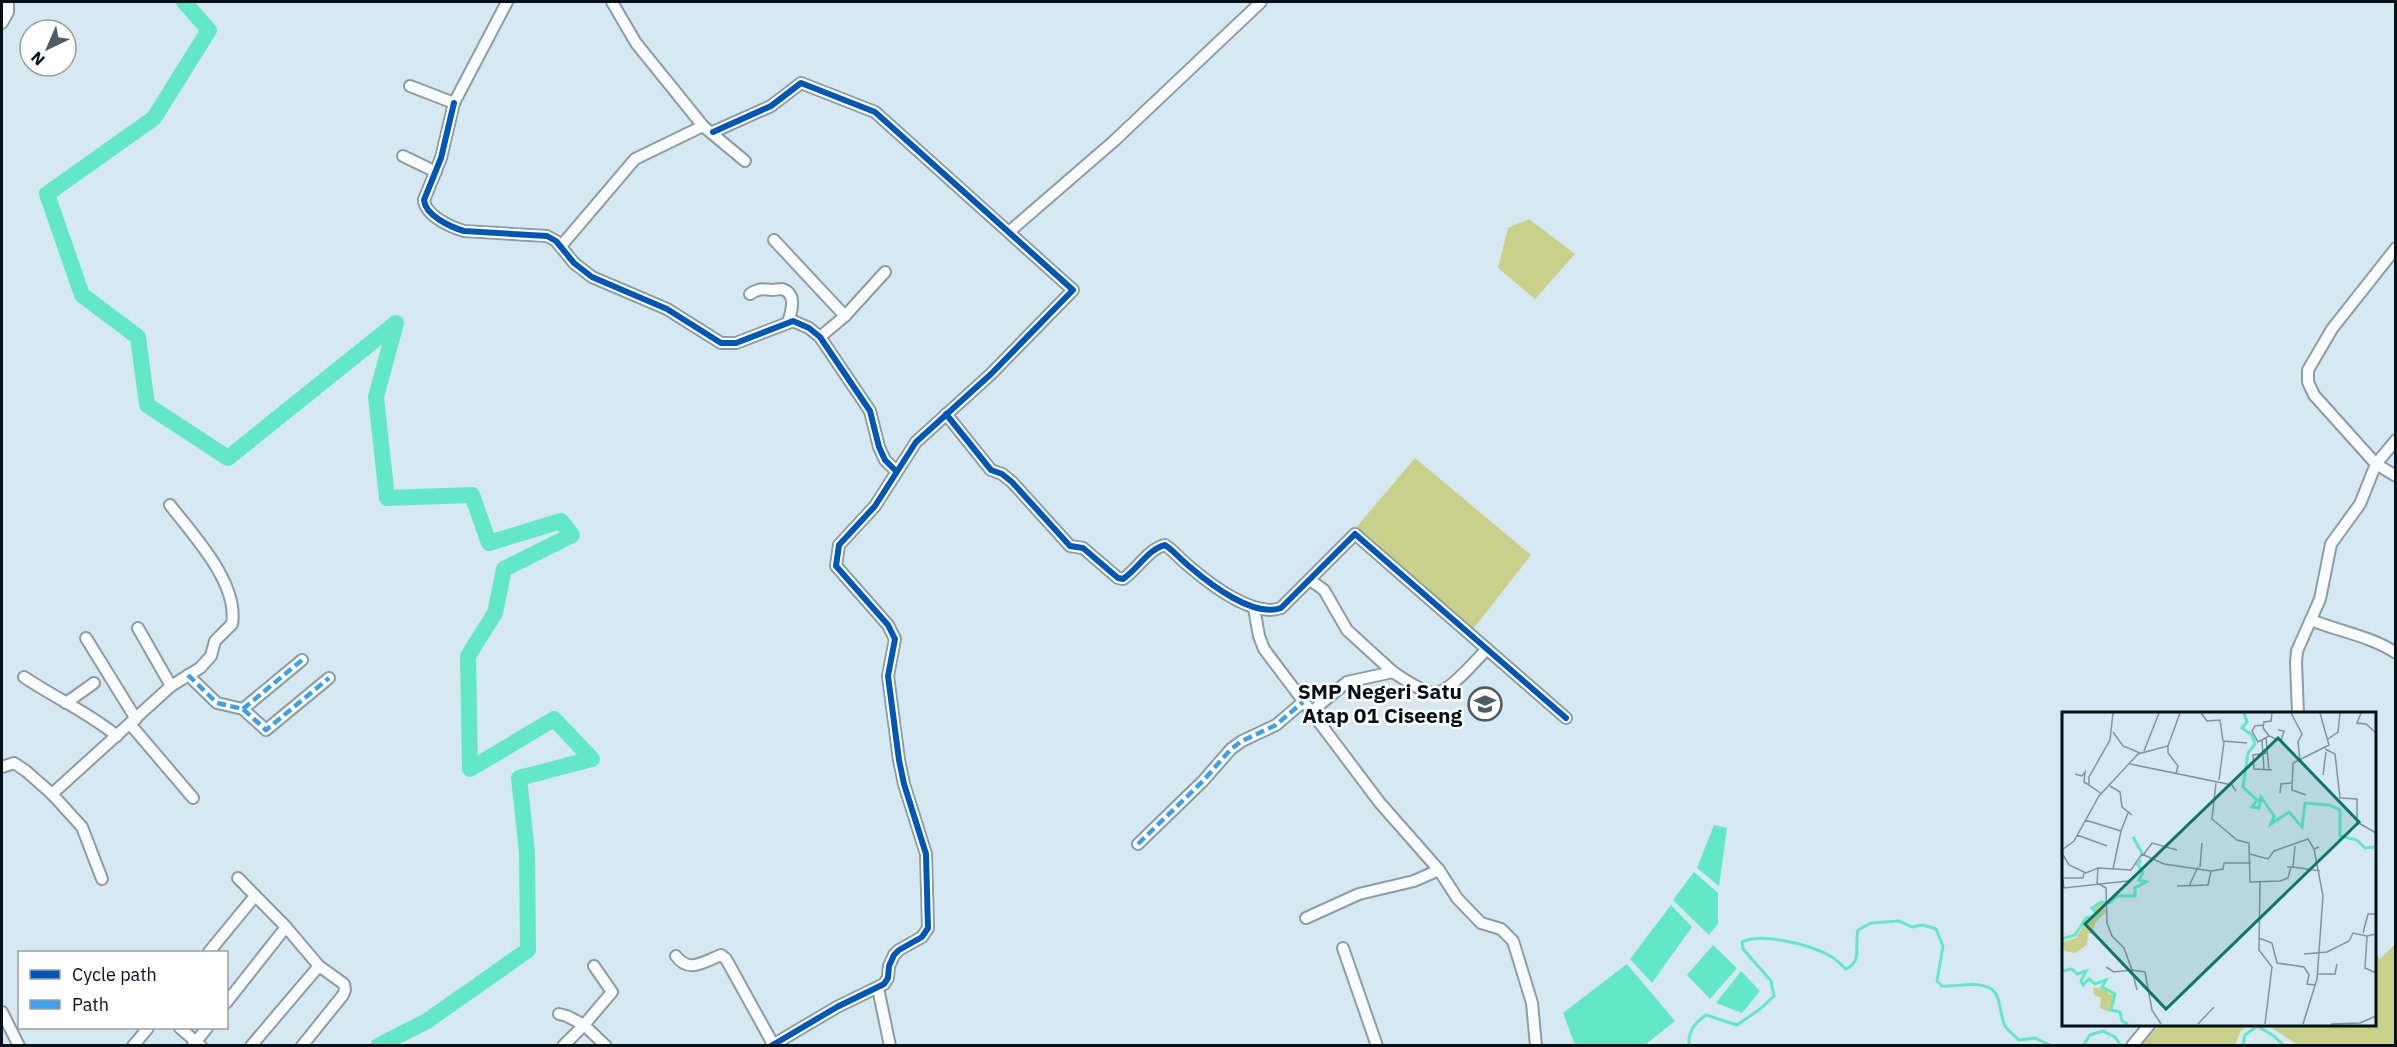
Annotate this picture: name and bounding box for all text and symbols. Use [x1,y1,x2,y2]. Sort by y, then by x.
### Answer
north arrow [18,18,78,78]
text: N [26,48,49,70]
place label: SMP Negeri Satu Atap 01 Ciseeng [1298,677,1462,729]
school or university icon: SMP Negeri Satu Atap 01 Ciseeng [1467,686,1503,722]
inset map [2062,712,2376,1026]
legend [18,951,228,1029]
text: Cycle path [72,963,157,986]
text: Path [72,993,109,1016]

